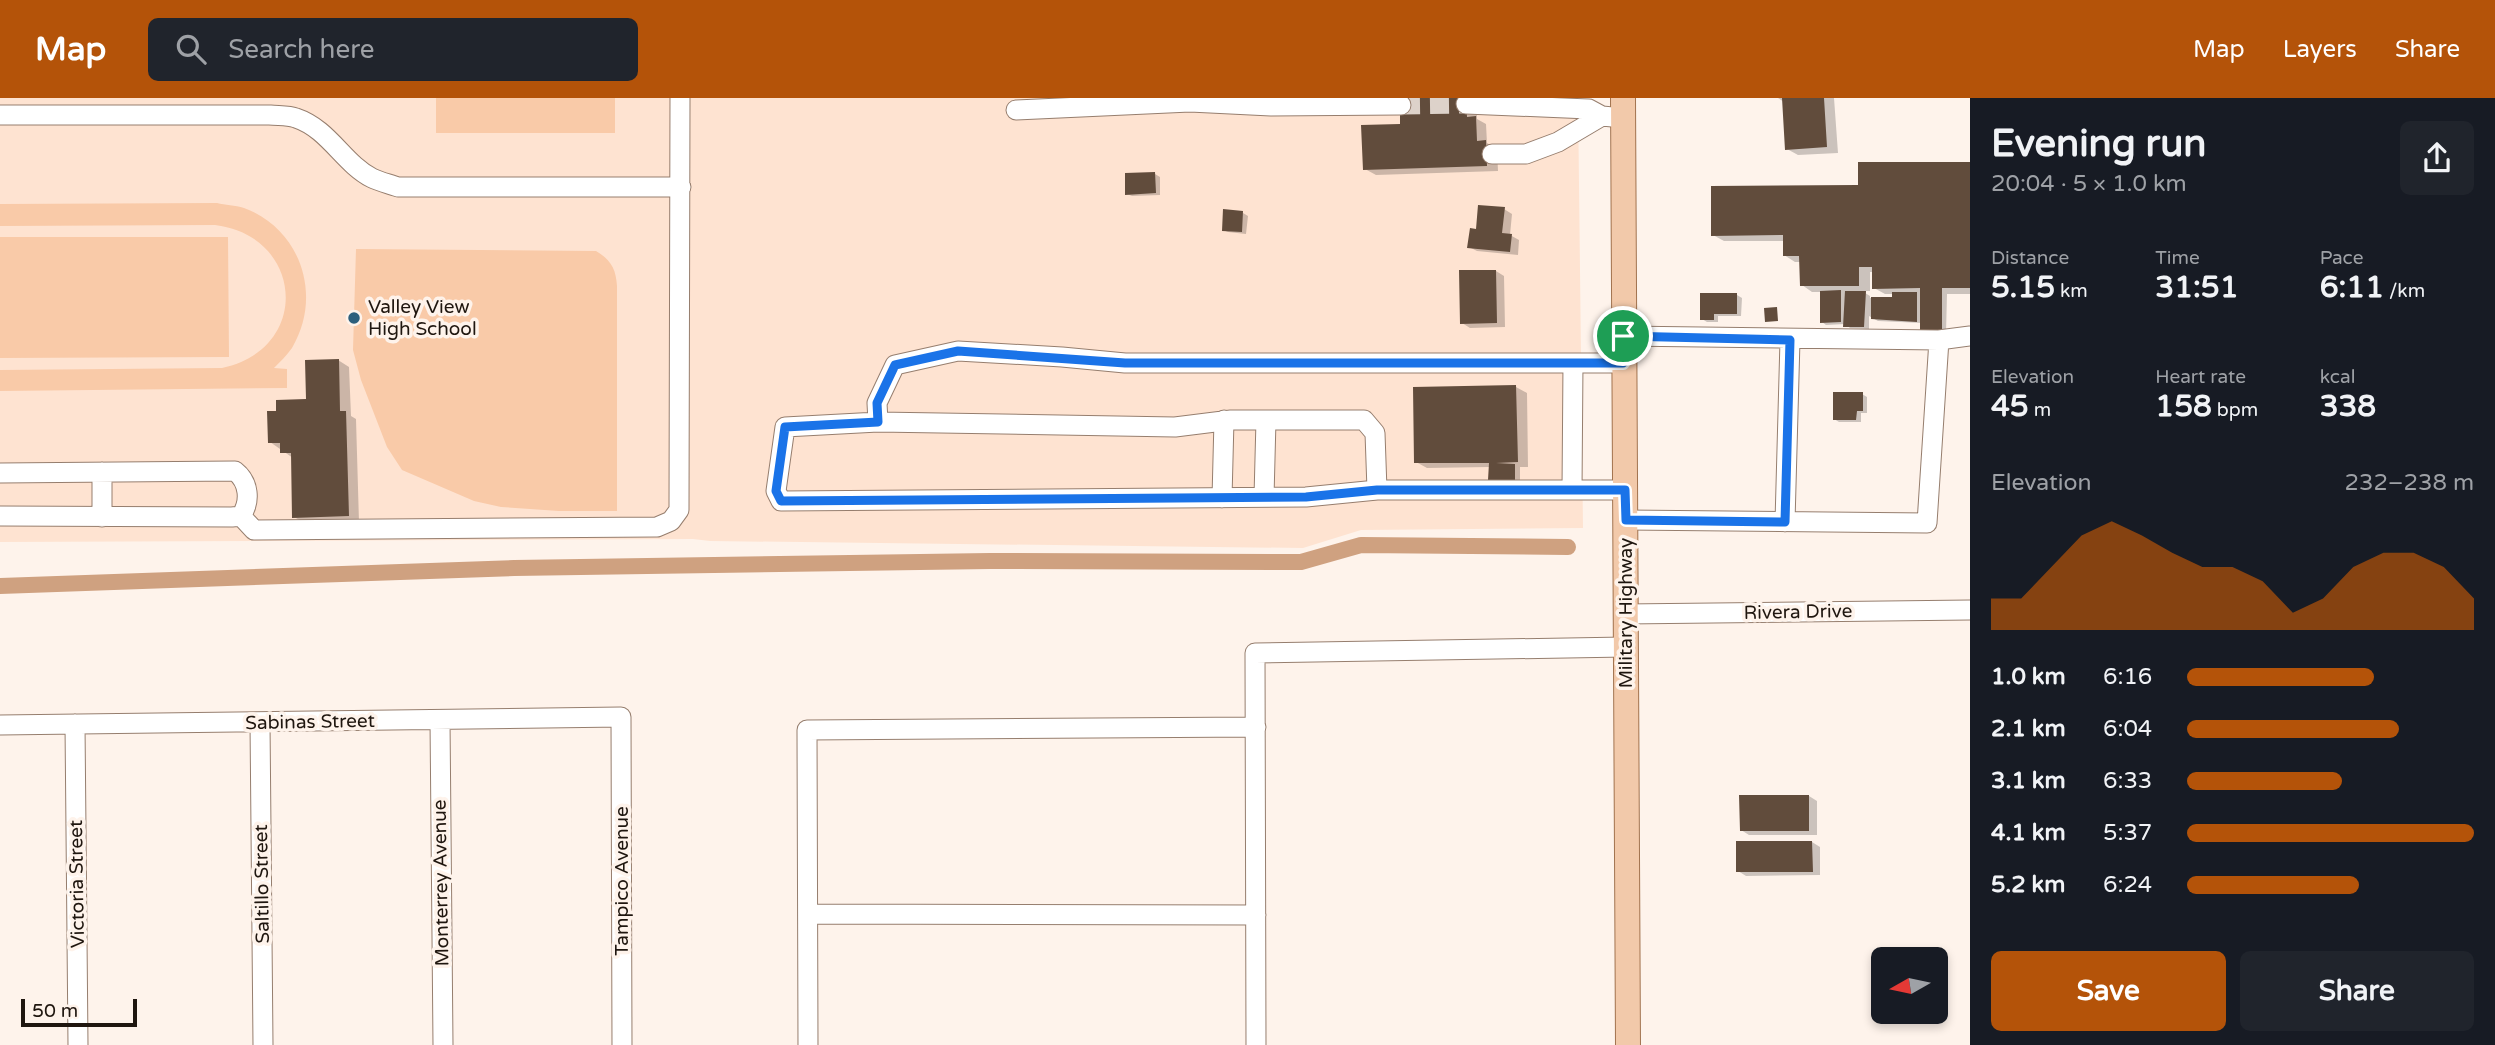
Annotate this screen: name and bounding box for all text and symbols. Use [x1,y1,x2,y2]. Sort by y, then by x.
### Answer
search box [148,18,638,81]
text: Map [35,30,106,69]
icon: search [172,30,210,68]
text: Search here [228,34,374,65]
text: Map [2193,35,2245,64]
text: Layers [2283,35,2357,64]
text: Share [2395,35,2460,64]
text: Evening run [1991,121,2206,167]
button: share [2400,121,2474,195]
text: 20:04 · 5 × 1.0 km [1991,170,2187,198]
text: Distance [1991,247,2069,269]
text: Time [2155,247,2200,269]
text: Pace [2320,247,2363,269]
text: 5.15 [1991,269,2055,306]
text: 31:51 [2155,269,2239,306]
text: 6:11 [2320,269,2384,306]
text: km [2055,280,2088,302]
text: /km [2384,280,2425,302]
place label: Valley View High School [368,296,477,340]
pin [1593,306,1653,366]
marker: Valley View High School [346,310,362,326]
icon: arrive [1604,317,1642,355]
text: Elevation [1991,366,2074,388]
text: Heart rate [2155,366,2246,388]
text: kcal [2320,366,2355,388]
text: 45 [1991,388,2029,425]
text: 158 [2155,388,2212,425]
text: 338 [2320,388,2376,425]
text: m [2029,399,2051,421]
text: bpm [2212,399,2258,421]
text: Elevation [1991,469,2092,497]
text: 232–238 m [2345,469,2474,497]
street label: Military Highway [1615,538,1637,688]
street label: Rivera Drive [1743,600,1853,624]
text: 1.0 km [1991,663,2066,691]
text: 6:16 [2103,663,2152,691]
street label: Sabinas Street [245,710,375,734]
text: 2.1 km [1991,715,2066,743]
text: 6:04 [2103,715,2152,743]
text: 3.1 km [1991,767,2066,795]
text: 6:33 [2103,767,2152,795]
street label: Monterrey Avenue [429,799,453,967]
street label: Tampico Avenue [611,806,633,956]
text: 4.1 km [1991,819,2066,847]
text: 5:37 [2103,819,2152,847]
street label: Victoria Street [65,820,89,948]
street label: Saltillo Street [250,824,274,944]
text: 5.2 km [1991,871,2065,899]
text: 6:24 [2103,871,2152,899]
north arrow [1871,947,1948,1024]
map controls [1871,947,1948,1024]
button: Save [1991,951,2226,1031]
button: Share [2240,951,2474,1031]
scale bar [21,996,136,1028]
text: 50 m [32,1000,78,1022]

